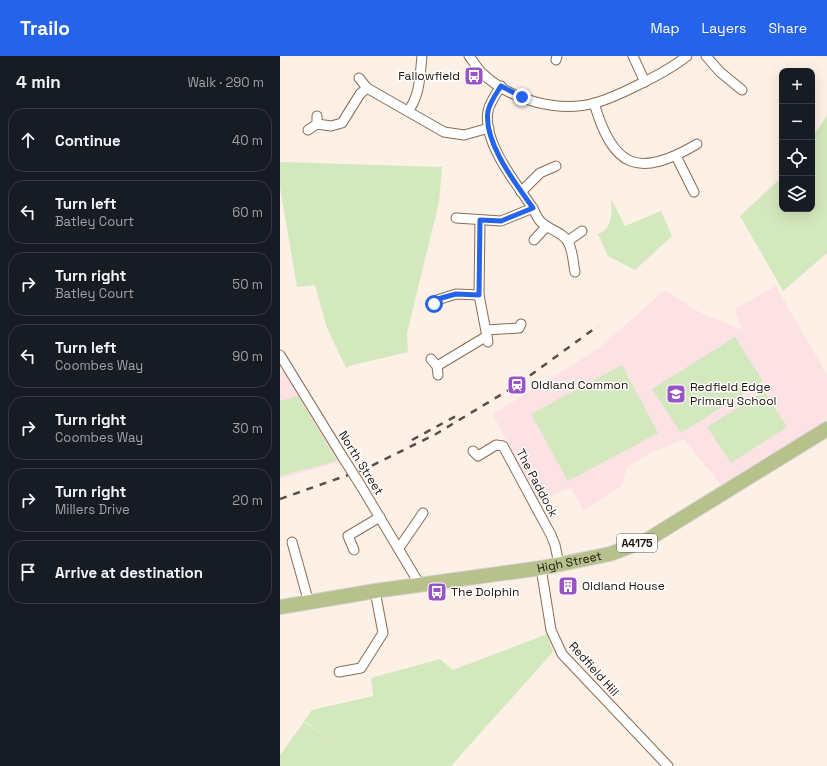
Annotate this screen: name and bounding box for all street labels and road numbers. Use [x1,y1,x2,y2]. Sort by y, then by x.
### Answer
street label: North Street [335,428,387,498]
street label: The Paddock [512,446,562,520]
road number: A4175 [617,534,657,552]
street label: High Street [536,548,603,577]
street label: Redfield Hill [565,638,623,700]

